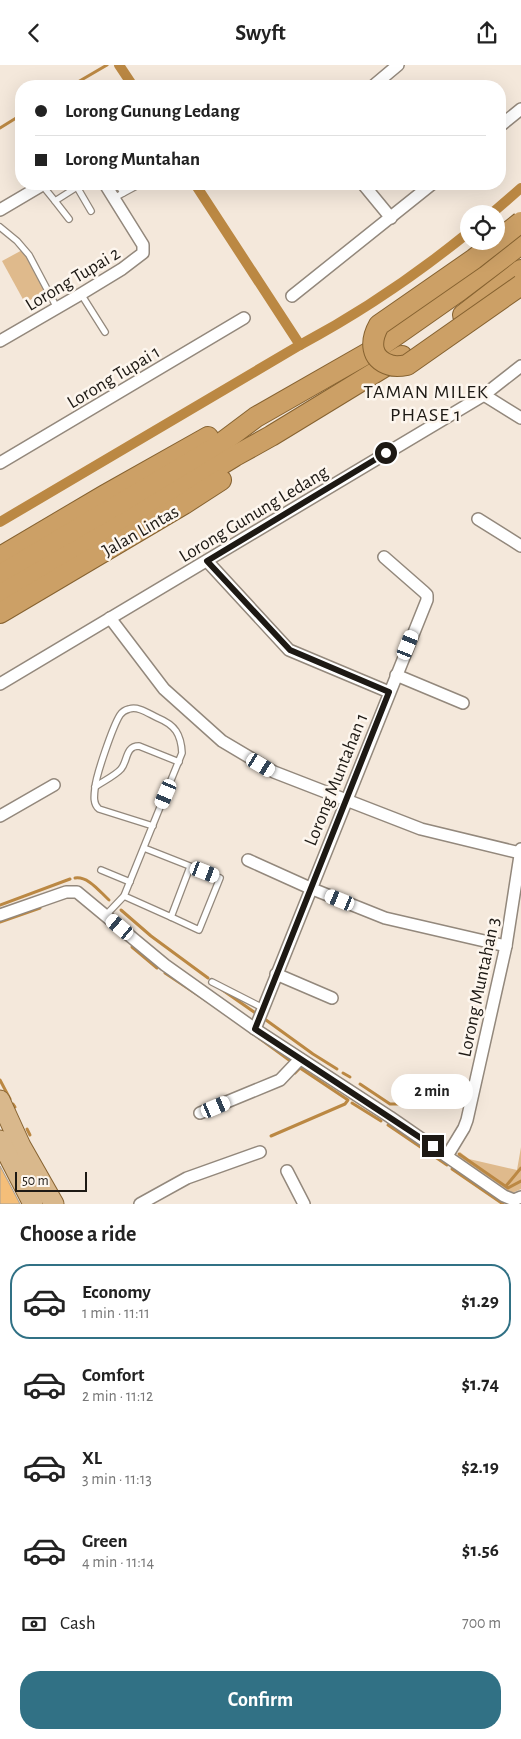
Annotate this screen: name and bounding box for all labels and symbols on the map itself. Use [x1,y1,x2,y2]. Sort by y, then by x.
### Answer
street label: Lorong Tupai 2 [22,243,124,315]
street label: Lorong Tupai 1 [64,342,163,412]
district label: TAMAN MILEK PHASE 1 [363,382,489,425]
route start [375,442,397,464]
street label: Lorong Gunung Ledang [176,462,332,566]
street label: Jalan Lintas [99,502,182,561]
car [395,628,420,662]
street label: Lorong Muntahan 1 [301,711,372,848]
car [244,751,277,779]
car [153,777,178,811]
car [188,860,221,884]
car [323,887,356,913]
car [103,912,136,942]
street label: Lorong Muntahan 3 [455,916,504,1059]
callout: 2 min [392,1073,474,1109]
car [199,1094,232,1120]
route end [422,1135,444,1157]
scale bar [15,1169,88,1192]

